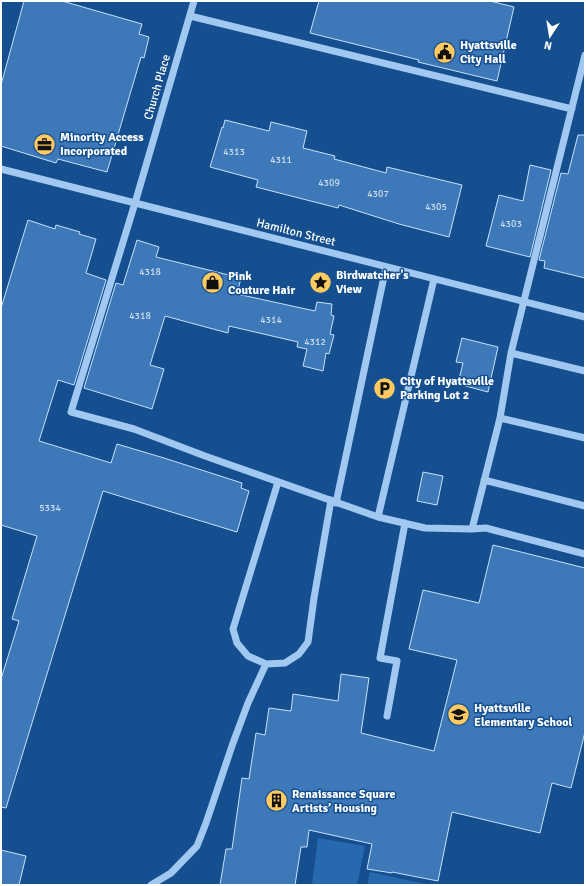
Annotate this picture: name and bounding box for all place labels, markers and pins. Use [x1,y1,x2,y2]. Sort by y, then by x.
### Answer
place label: Hyattsville City Hall [460,38,517,67]
public building icon: Hyattsville City Hall [432,39,458,65]
place label: Minority Access Incorporated [60,130,144,159]
office icon: Minority Access Incorporated [31,131,57,157]
place label: Birdwatcher's View [336,268,409,297]
place label: Pink Couture Hair [228,269,295,298]
place icon: Birdwatcher's View [307,269,333,295]
shop icon: Pink Couture Hair [200,270,226,296]
place label: City of Hyattsville Parking Lot 2 [400,374,494,403]
parking icon: City of Hyattsville Parking Lot 2 [371,375,397,401]
place label: Hyattsville Elementary School [474,701,573,730]
school or university icon: Hyattsville Elementary School [446,702,472,728]
place label: Renaissance Square Artists’ Housing [292,787,396,816]
building icon: Renaissance Square Artists’ Housing [263,788,289,814]

